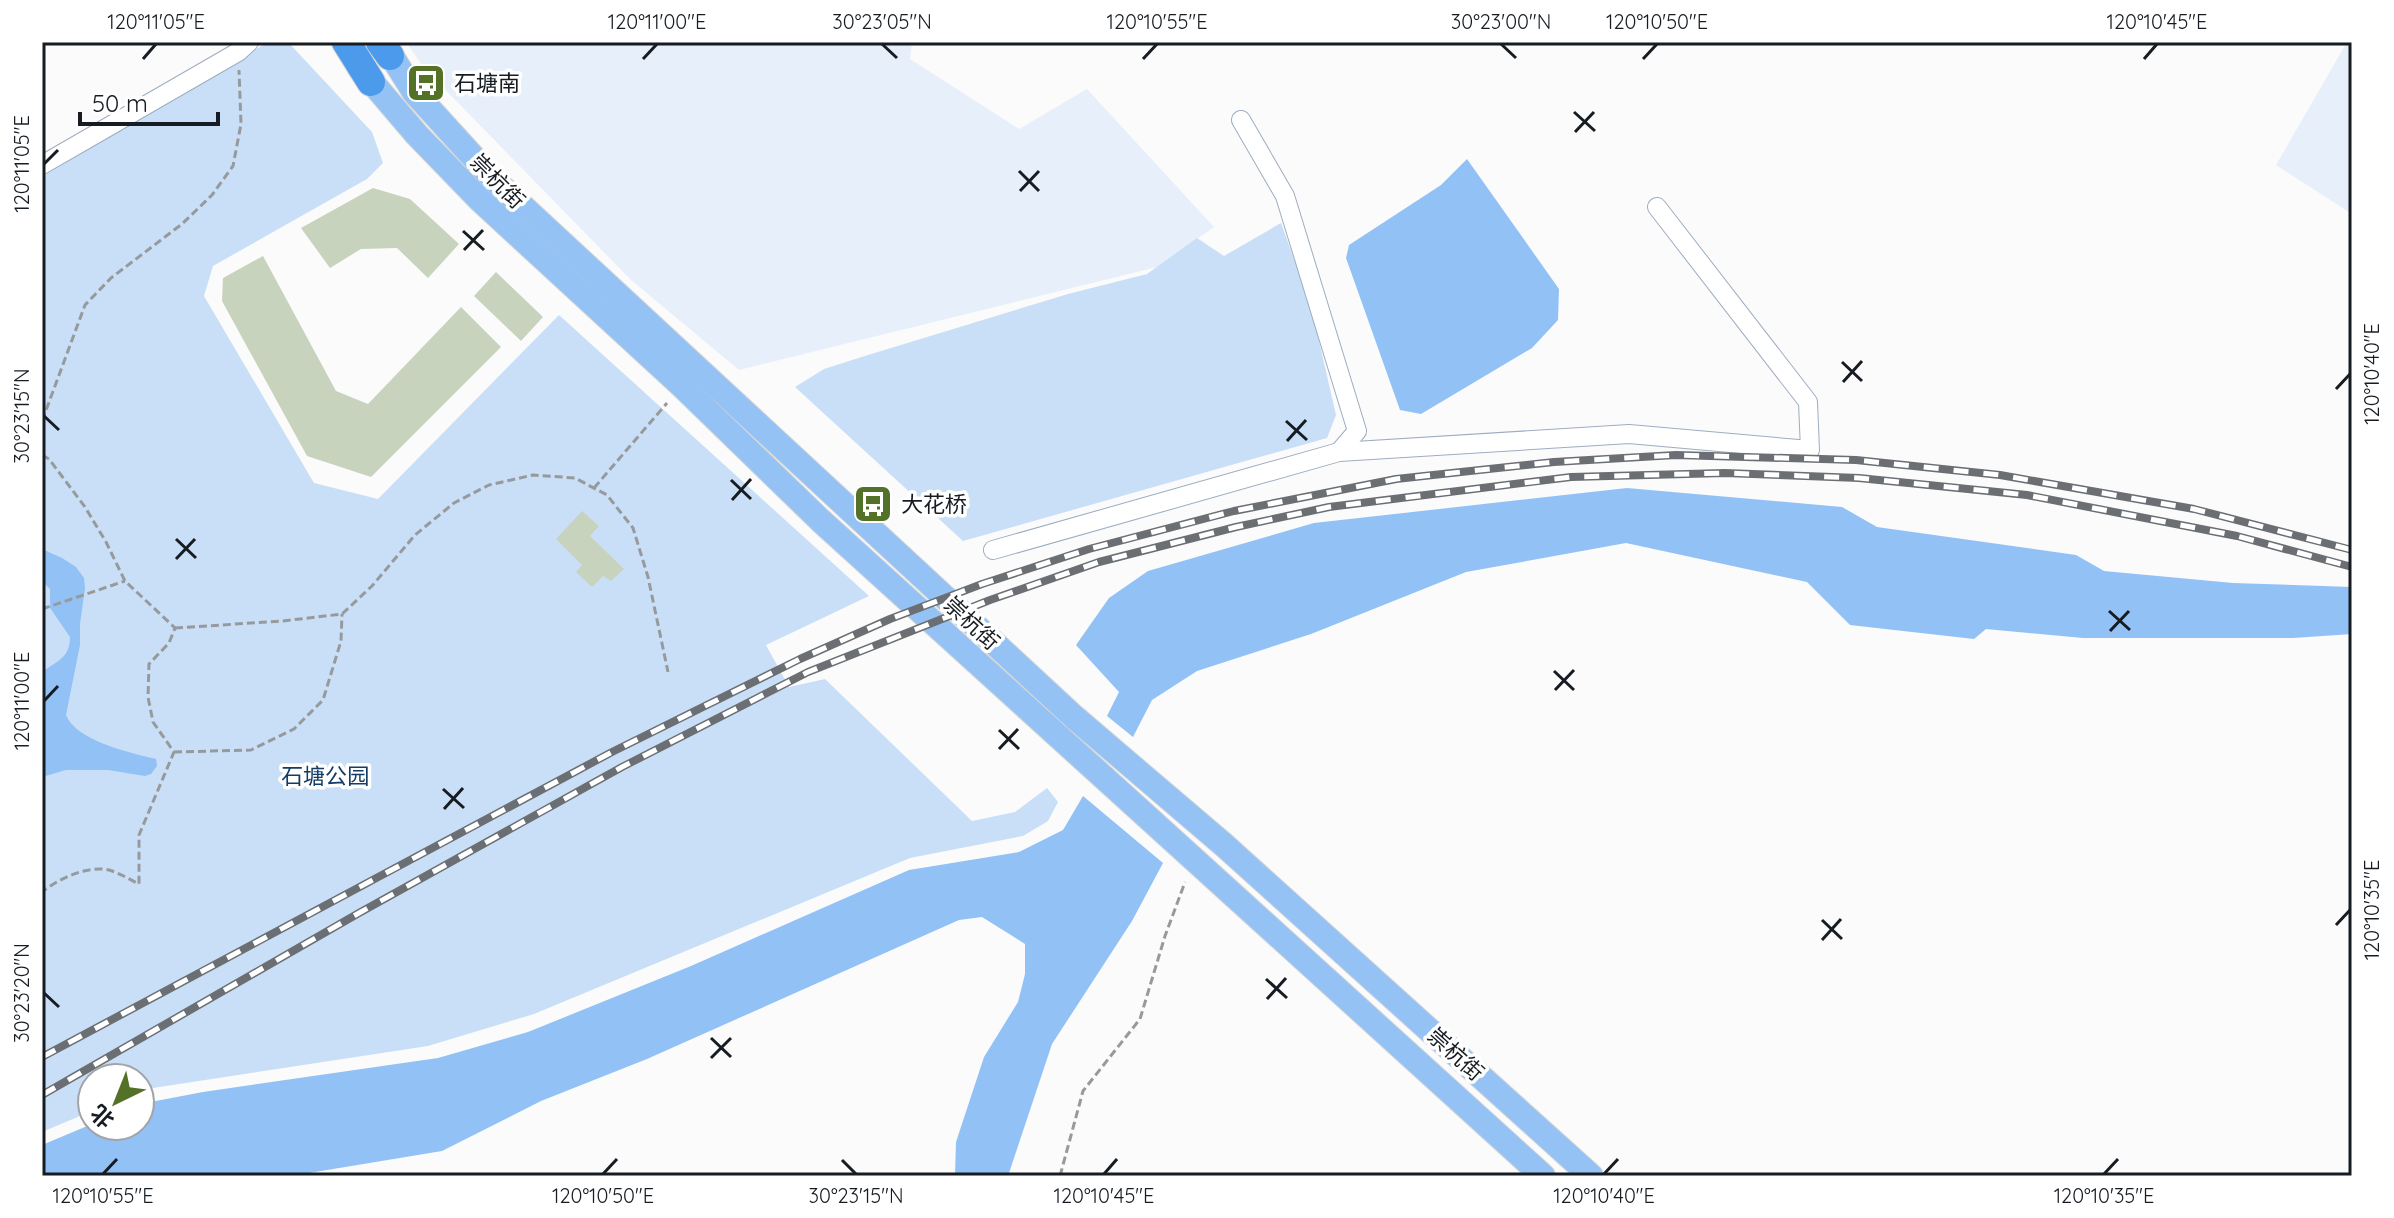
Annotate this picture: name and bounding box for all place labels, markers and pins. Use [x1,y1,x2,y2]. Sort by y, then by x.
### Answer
bus stop icon: 石塘南 [405,62,447,104]
place label: 石塘南 [454,69,520,97]
bus stop icon: 大花桥 [852,483,894,525]
place label: 大花桥 [901,490,967,518]

